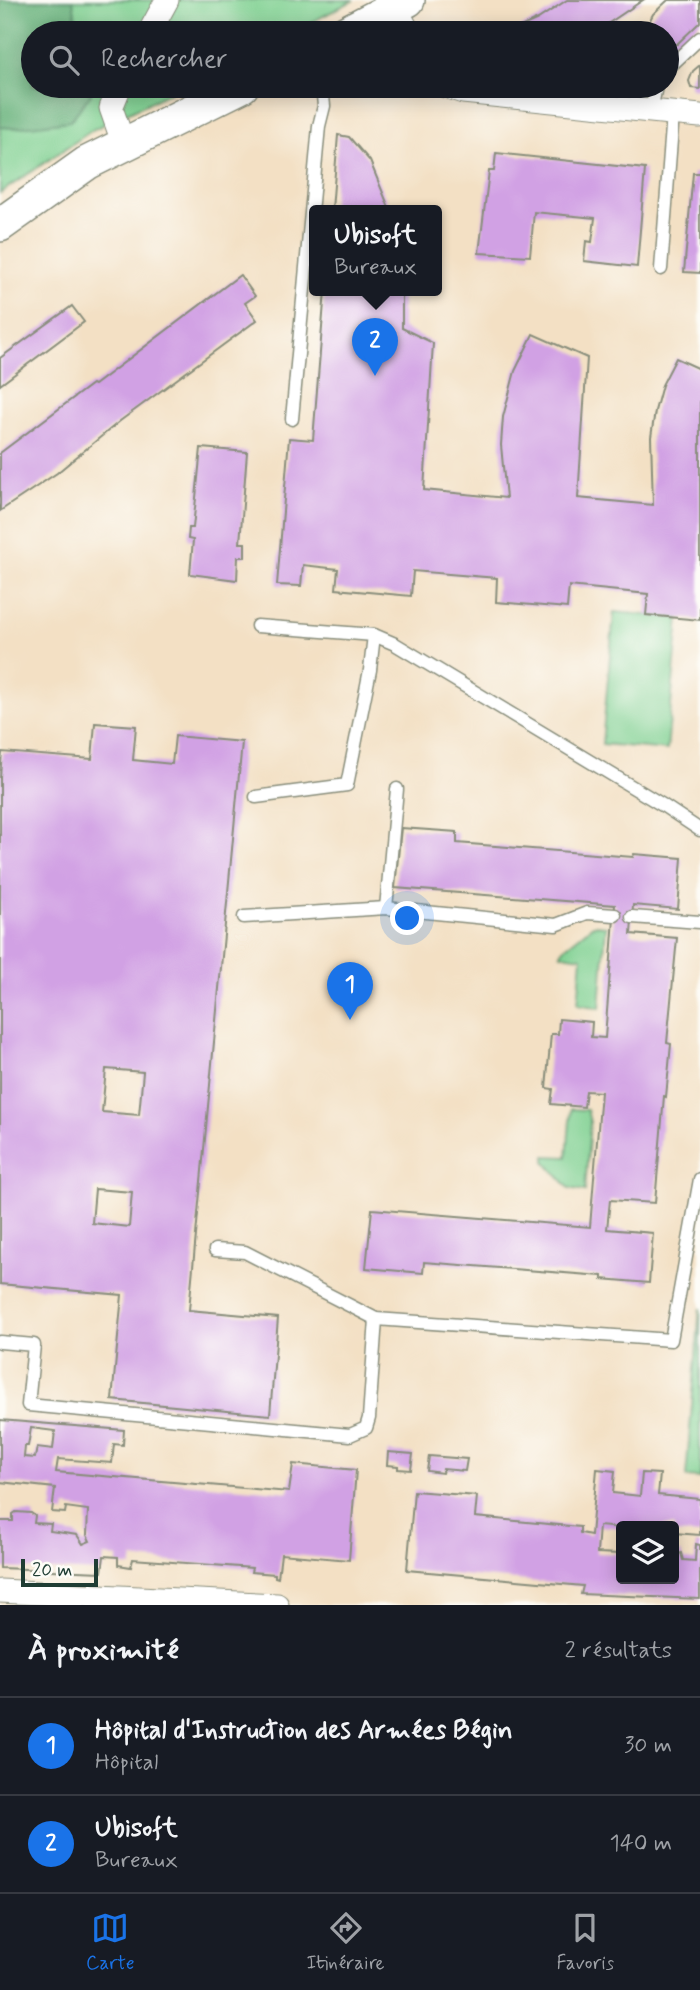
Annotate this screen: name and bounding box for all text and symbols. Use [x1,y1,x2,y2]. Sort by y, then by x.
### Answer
search box [21,21,679,98]
icon: search [45,41,83,79]
text: Rechercher [101,43,227,77]
popup [309,205,442,296]
text: Ubisoft [334,219,417,253]
text: Bureaux [334,253,417,283]
pin: 2 [352,318,398,376]
your location [390,901,424,935]
pin: 1 [327,962,373,1020]
map controls [616,1521,679,1584]
button: layers [616,1521,679,1584]
scale bar [21,1556,98,1588]
text: 20 m [32,1558,72,1583]
text: À proximité [28,1631,179,1670]
text: 2 résultats [564,1636,672,1666]
text: Hôpital d'Instruction des Armées Bégin [95,1714,513,1748]
text: 1 [46,1731,56,1761]
text: 30 m [624,1731,672,1761]
text: Hôpital [95,1748,158,1778]
text: Ubisoft [95,1812,178,1846]
text: 2 [45,1829,57,1859]
text: 140 m [609,1829,672,1859]
text: Bureaux [95,1846,178,1876]
tab: Carte [86,1909,135,1976]
tab: Itinéraire [307,1909,385,1976]
tab: Favoris [556,1909,614,1976]

